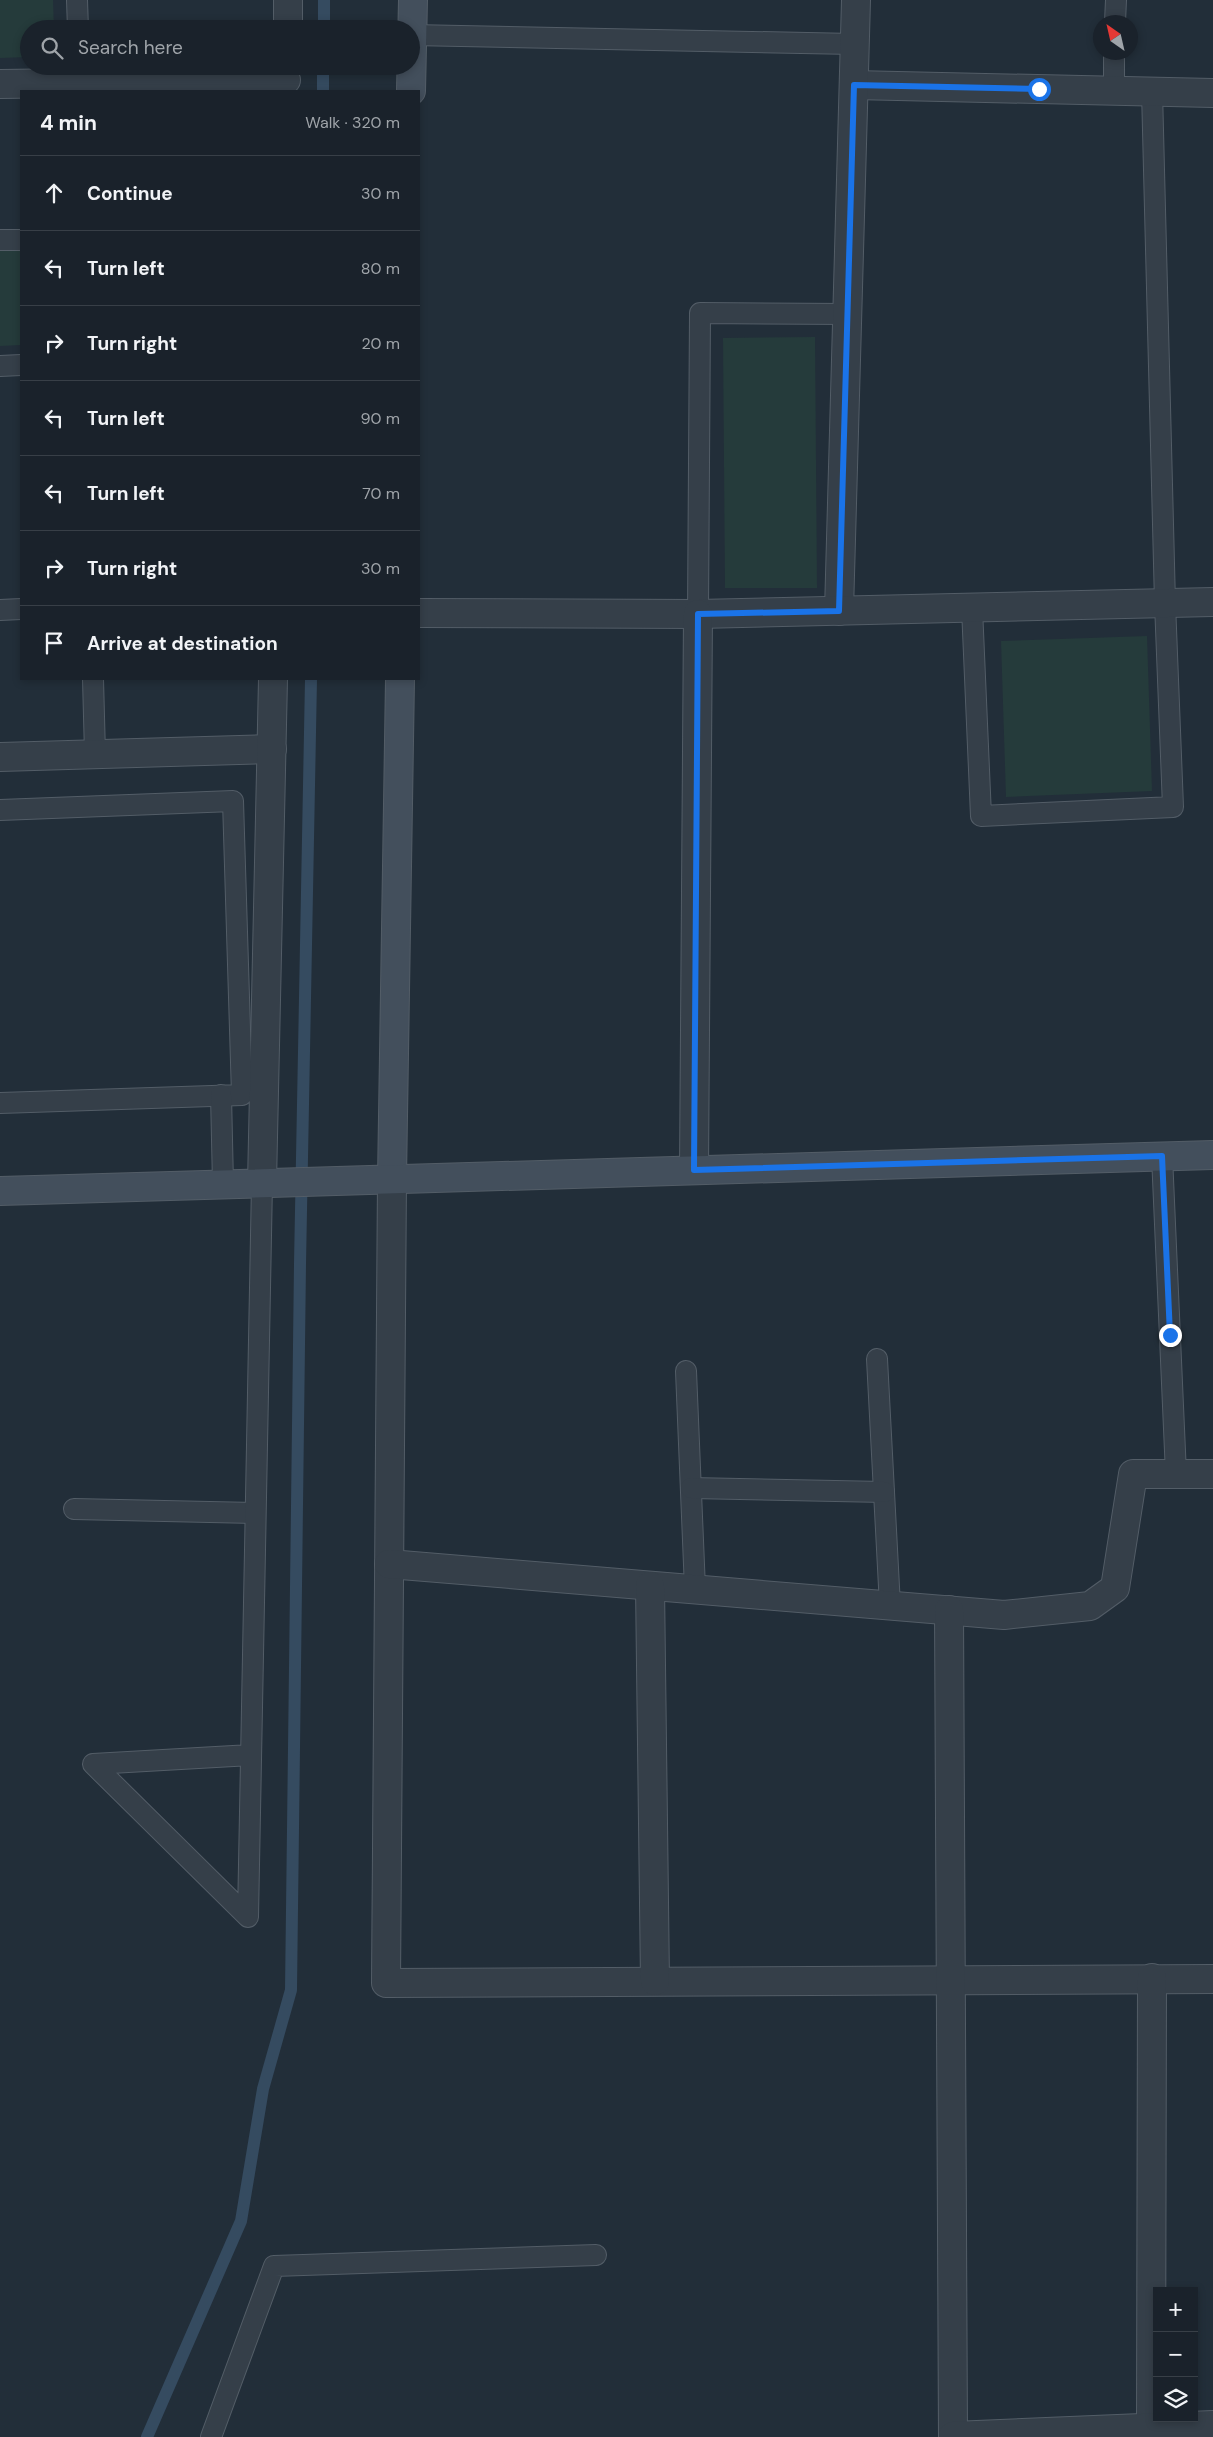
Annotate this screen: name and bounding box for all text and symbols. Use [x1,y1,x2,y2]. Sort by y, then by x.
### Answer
north arrow [1093,15,1138,60]
search box [20,20,420,75]
icon: search [38,34,66,62]
text: Search here [78,35,183,60]
route start [1028,78,1051,101]
text: 4 min [40,109,97,137]
text: Walk · 320 m [305,112,400,133]
icon: ahead [40,179,68,207]
text: Continue [87,181,173,206]
text: 30 m [361,183,400,204]
icon: left [40,254,68,282]
text: Turn left [87,256,165,281]
text: 80 m [361,258,400,279]
icon: right [40,329,68,357]
text: Turn right [87,331,177,356]
text: 20 m [361,333,400,354]
icon: left [40,404,68,432]
text: Turn left [87,406,165,431]
text: 90 m [360,408,400,429]
icon: left [40,479,68,507]
text: Turn left [87,481,165,506]
text: 70 m [362,483,400,504]
icon: right [40,554,68,582]
text: Turn right [87,556,177,581]
text: 30 m [361,558,400,579]
icon: arrive [40,629,68,657]
text: Arrive at destination [87,631,278,656]
route end [1159,1324,1182,1347]
map controls [1153,2287,1198,2422]
button: + [1153,2287,1198,2332]
button: − [1153,2332,1198,2377]
button: layers [1153,2377,1198,2422]

